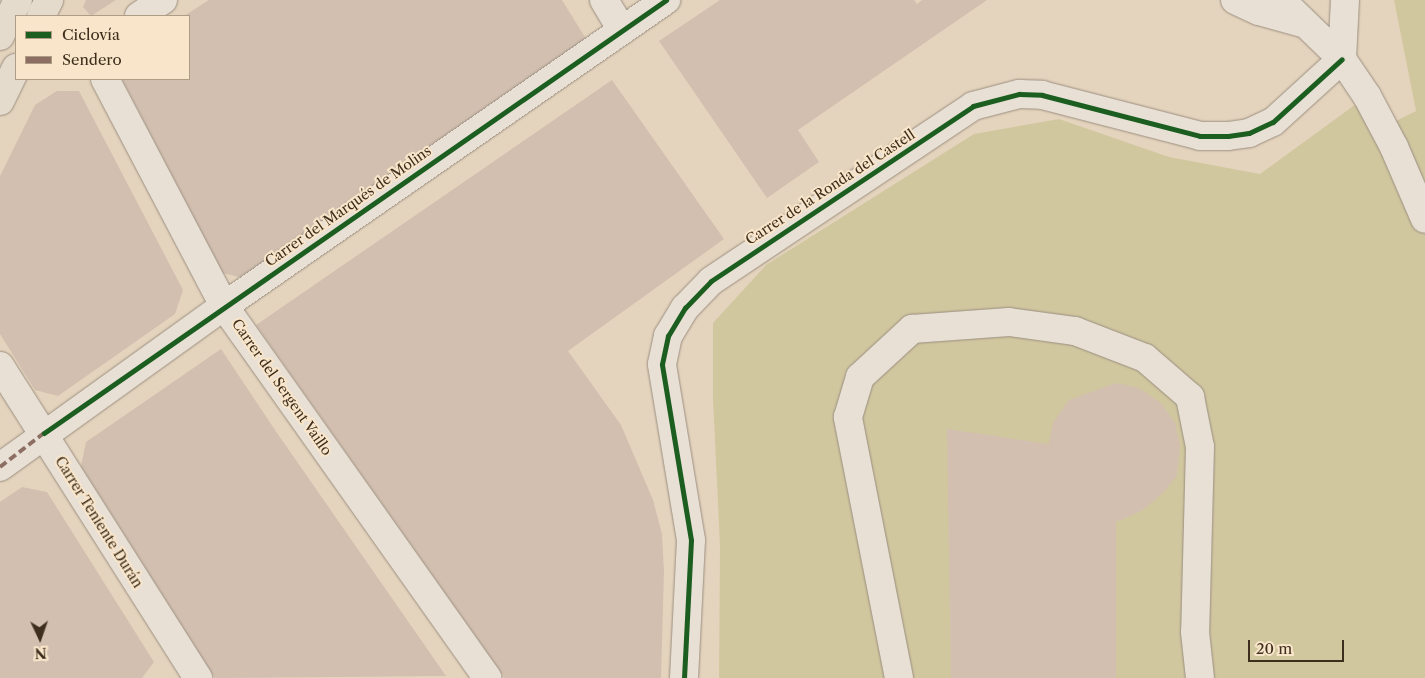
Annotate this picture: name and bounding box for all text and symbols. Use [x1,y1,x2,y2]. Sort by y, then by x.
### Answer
legend [15,15,190,80]
text: Ciclovía [62,25,120,44]
text: Sendero [62,50,122,69]
street label: Carrer de la Ronda del Castell [742,126,918,248]
street label: Carrer del Marqués de Molins [262,142,434,270]
street label: Carrer del Sergent Vaillo [228,315,336,459]
street label: Carrer Teniente Durán [52,453,146,591]
north arrow [15,613,65,663]
scale bar [1250,630,1346,662]
text: 20 m [1256,639,1292,658]
text: N [34,644,47,662]

